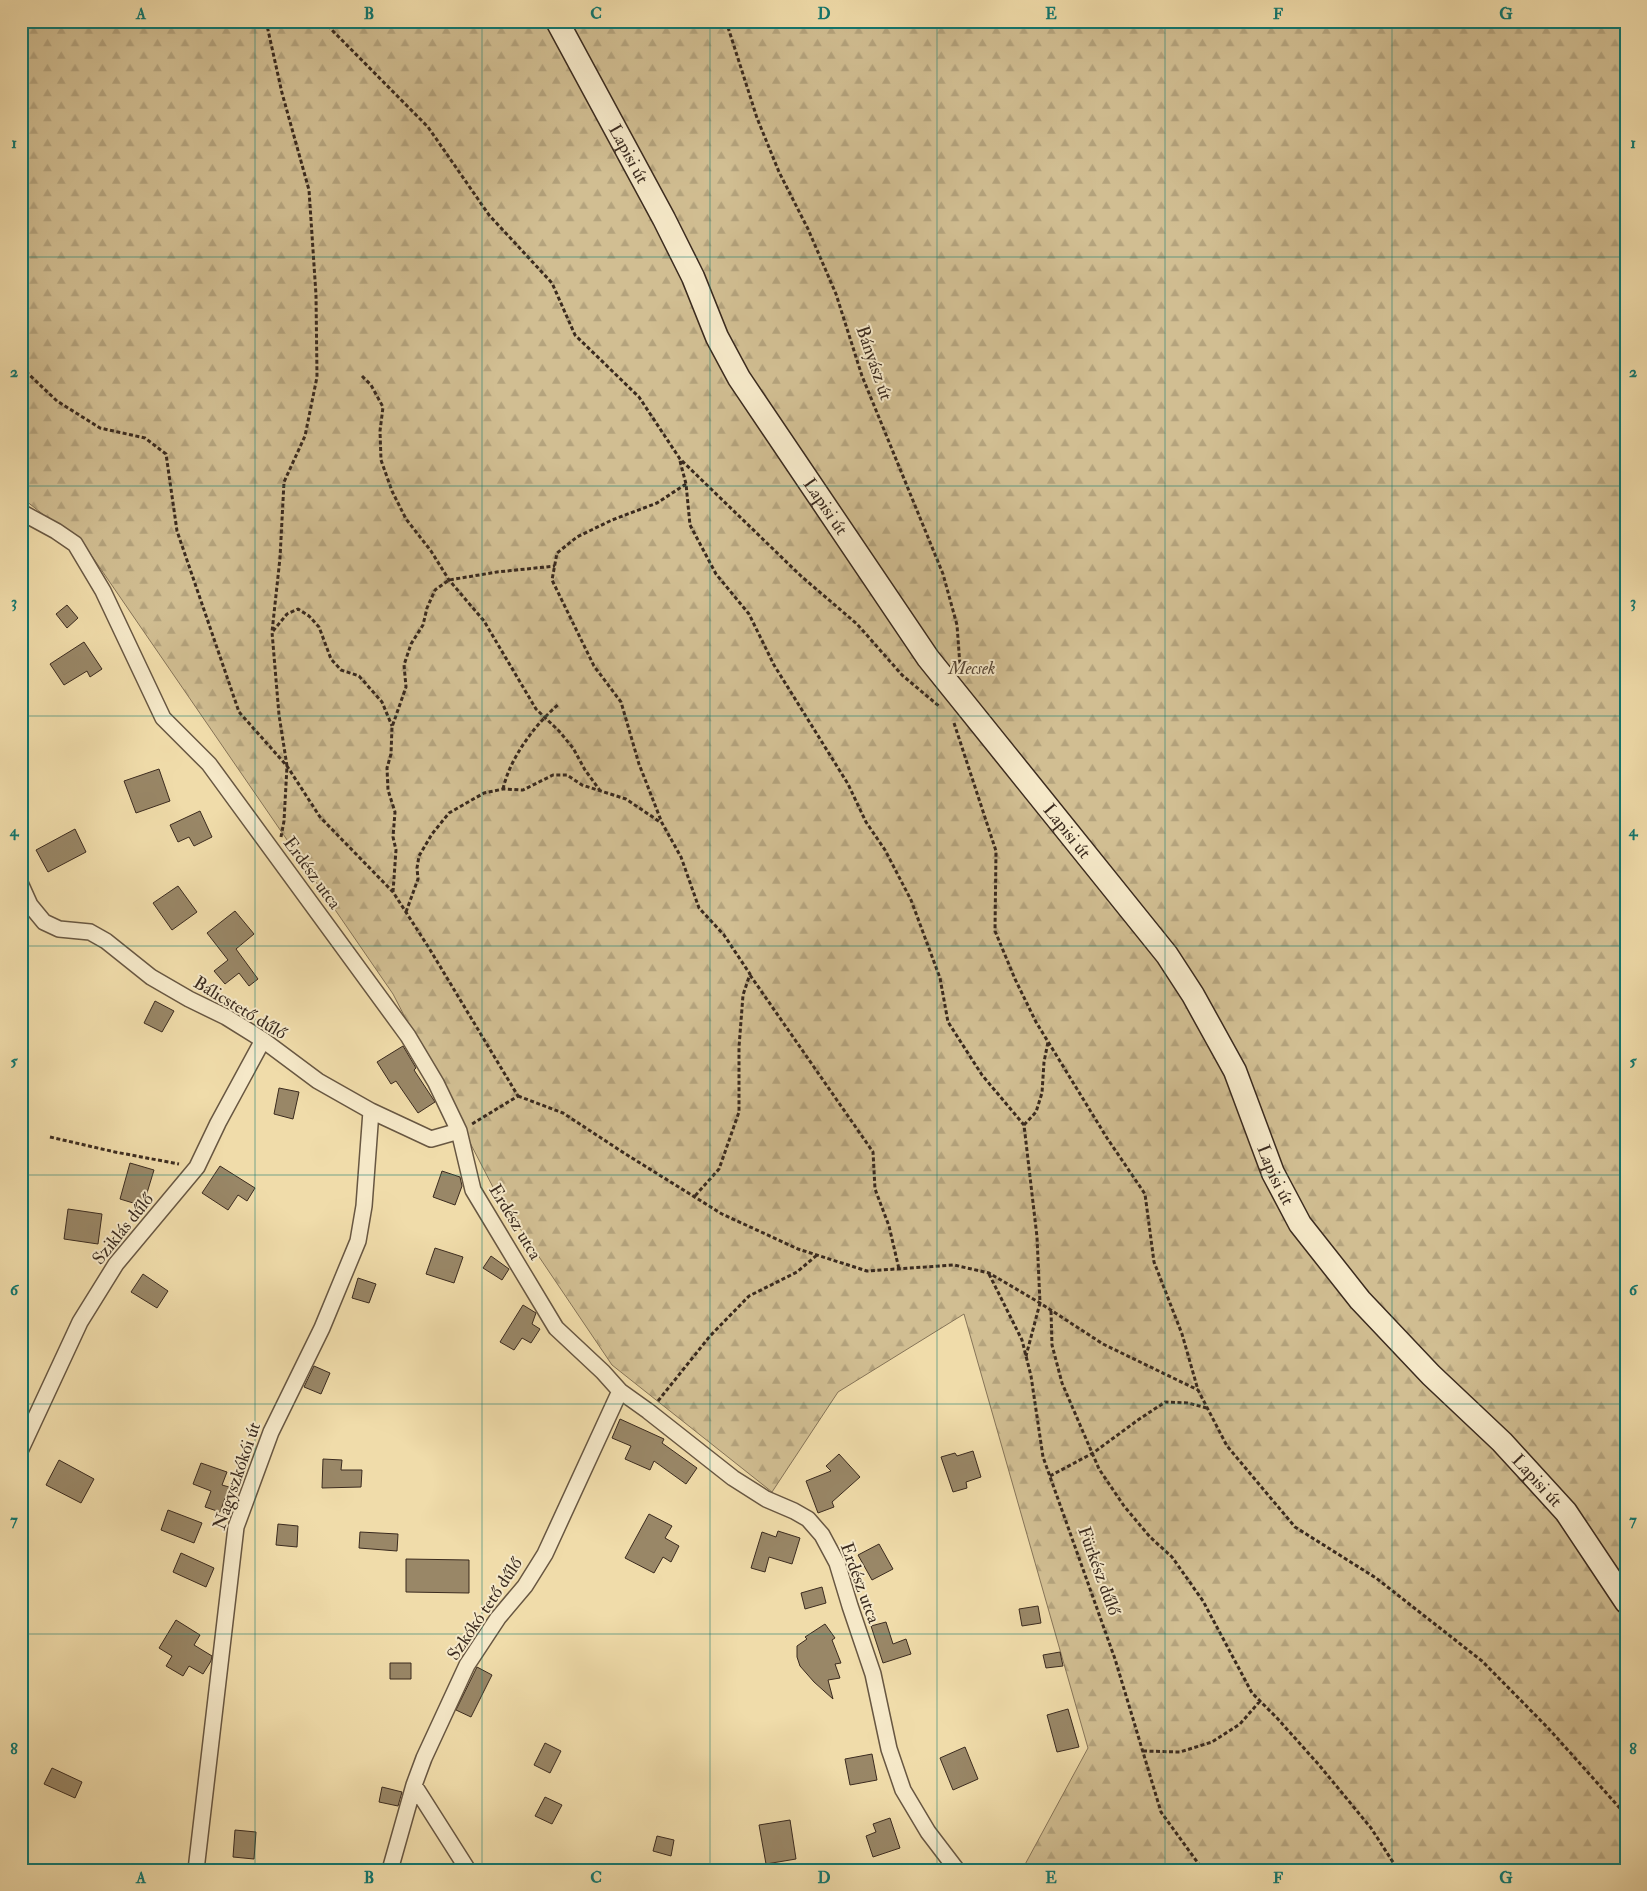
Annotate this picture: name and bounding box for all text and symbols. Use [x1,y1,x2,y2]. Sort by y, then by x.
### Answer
text: A [135,4,147,24]
text: B [364,4,374,24]
text: C [590,4,602,24]
text: D [817,4,831,24]
text: E [1045,4,1057,24]
text: F [1273,4,1283,24]
text: G [1499,4,1513,24]
street label: Lapisi út [603,120,654,188]
text: 1 [11,133,17,153]
text: 1 [1630,133,1636,153]
street label: Bányász út [851,323,898,403]
text: 2 [10,362,18,382]
text: 2 [1629,362,1637,382]
street label: Lapisi út [798,473,853,540]
text: 3 [11,592,17,612]
text: 3 [1630,592,1636,612]
park label: Mecsek [948,657,995,680]
street label: Lapisi út [1038,799,1096,863]
text: 4 [9,821,20,841]
text: 4 [1628,821,1639,841]
street label: Erdész utca [278,832,346,914]
street label: Bálicstető dűlő [189,971,291,1045]
text: 5 [10,1051,18,1071]
text: 5 [1629,1051,1637,1071]
street label: Lapisi út [1252,1141,1299,1209]
street label: Erdész utca [483,1180,547,1265]
street label: Sziklás dűlő [87,1188,159,1269]
text: 6 [10,1280,20,1300]
text: 6 [1629,1280,1639,1300]
street label: Nagyszkókói út [208,1419,266,1533]
street label: Lapisi út [1507,1449,1567,1512]
text: 7 [10,1510,18,1530]
text: 7 [1629,1510,1637,1530]
street label: Fürkész dűlő [1072,1523,1126,1619]
street label: Erdész utca [835,1539,885,1627]
street label: Szkókó tető dűlő [442,1553,528,1665]
text: 8 [10,1739,18,1759]
text: 8 [1629,1739,1637,1759]
text: A [135,1868,147,1888]
text: B [364,1868,374,1888]
text: C [590,1868,602,1888]
text: D [817,1868,831,1888]
text: E [1045,1868,1057,1888]
text: F [1273,1868,1283,1888]
text: G [1499,1868,1513,1888]

